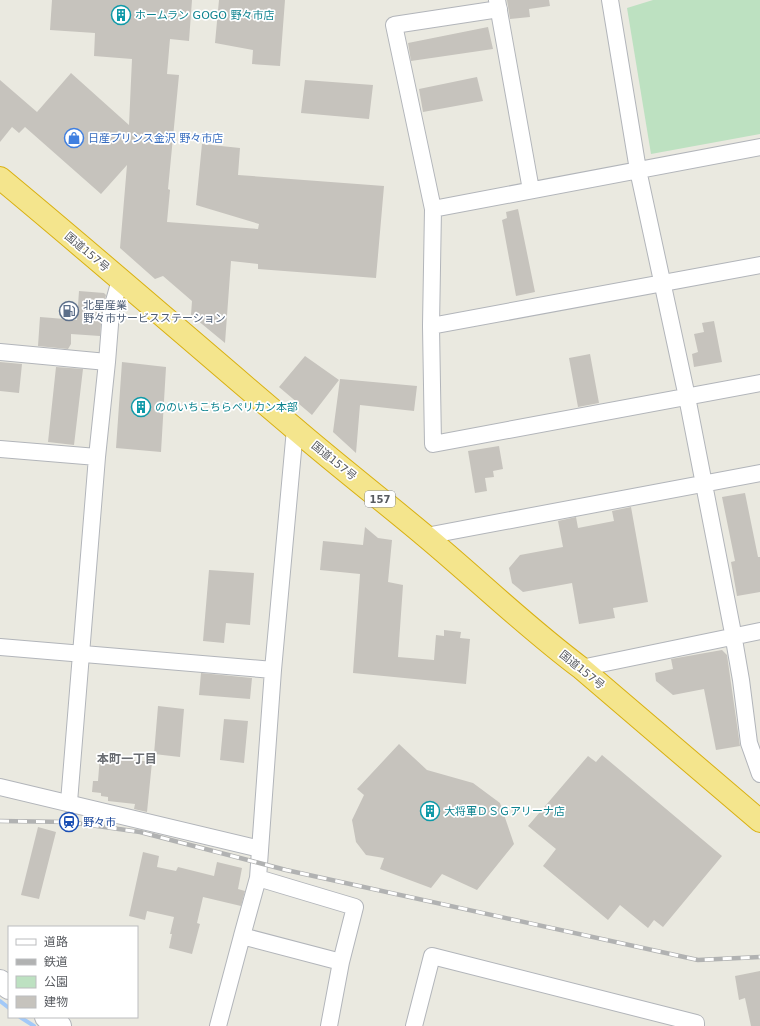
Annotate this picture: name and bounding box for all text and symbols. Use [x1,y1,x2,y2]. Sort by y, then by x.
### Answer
building icon: ホームラン GOGO 野々市店 [110,4,132,26]
place label: ホームラン GOGO 野々市店 [135,9,274,22]
shop icon: 日産プリンス金沢 野々市店 [63,127,85,149]
place label: 日産プリンス金沢 野々市店 [88,132,223,145]
street label: 国道157号 [62,230,112,274]
place label: 北星産業 野々市サービスステーション [83,299,226,325]
fuel station icon: 北星産業 野々市サービスステーション [58,300,80,322]
building icon: ののいちこちらペリカン本部 [130,396,152,418]
place label: ののいちこちらペリカン本部 [155,401,298,414]
street label: 国道157号 [309,439,359,483]
road number: 157 [365,491,395,507]
street label: 国道157号 [557,648,607,692]
district label: 本町一丁目 [97,752,157,766]
building icon: 大将軍ＤＳＧアリーナ店 [419,800,441,822]
place label: 大将軍ＤＳＧアリーナ店 [444,805,565,818]
station icon: 野々市 [58,811,80,833]
place label: 野々市 [83,816,116,829]
legend [8,926,138,1018]
text: 道路 [44,935,68,949]
text: 鉄道 [44,955,68,969]
text: 公園 [44,975,68,989]
text: 建物 [44,995,68,1009]

